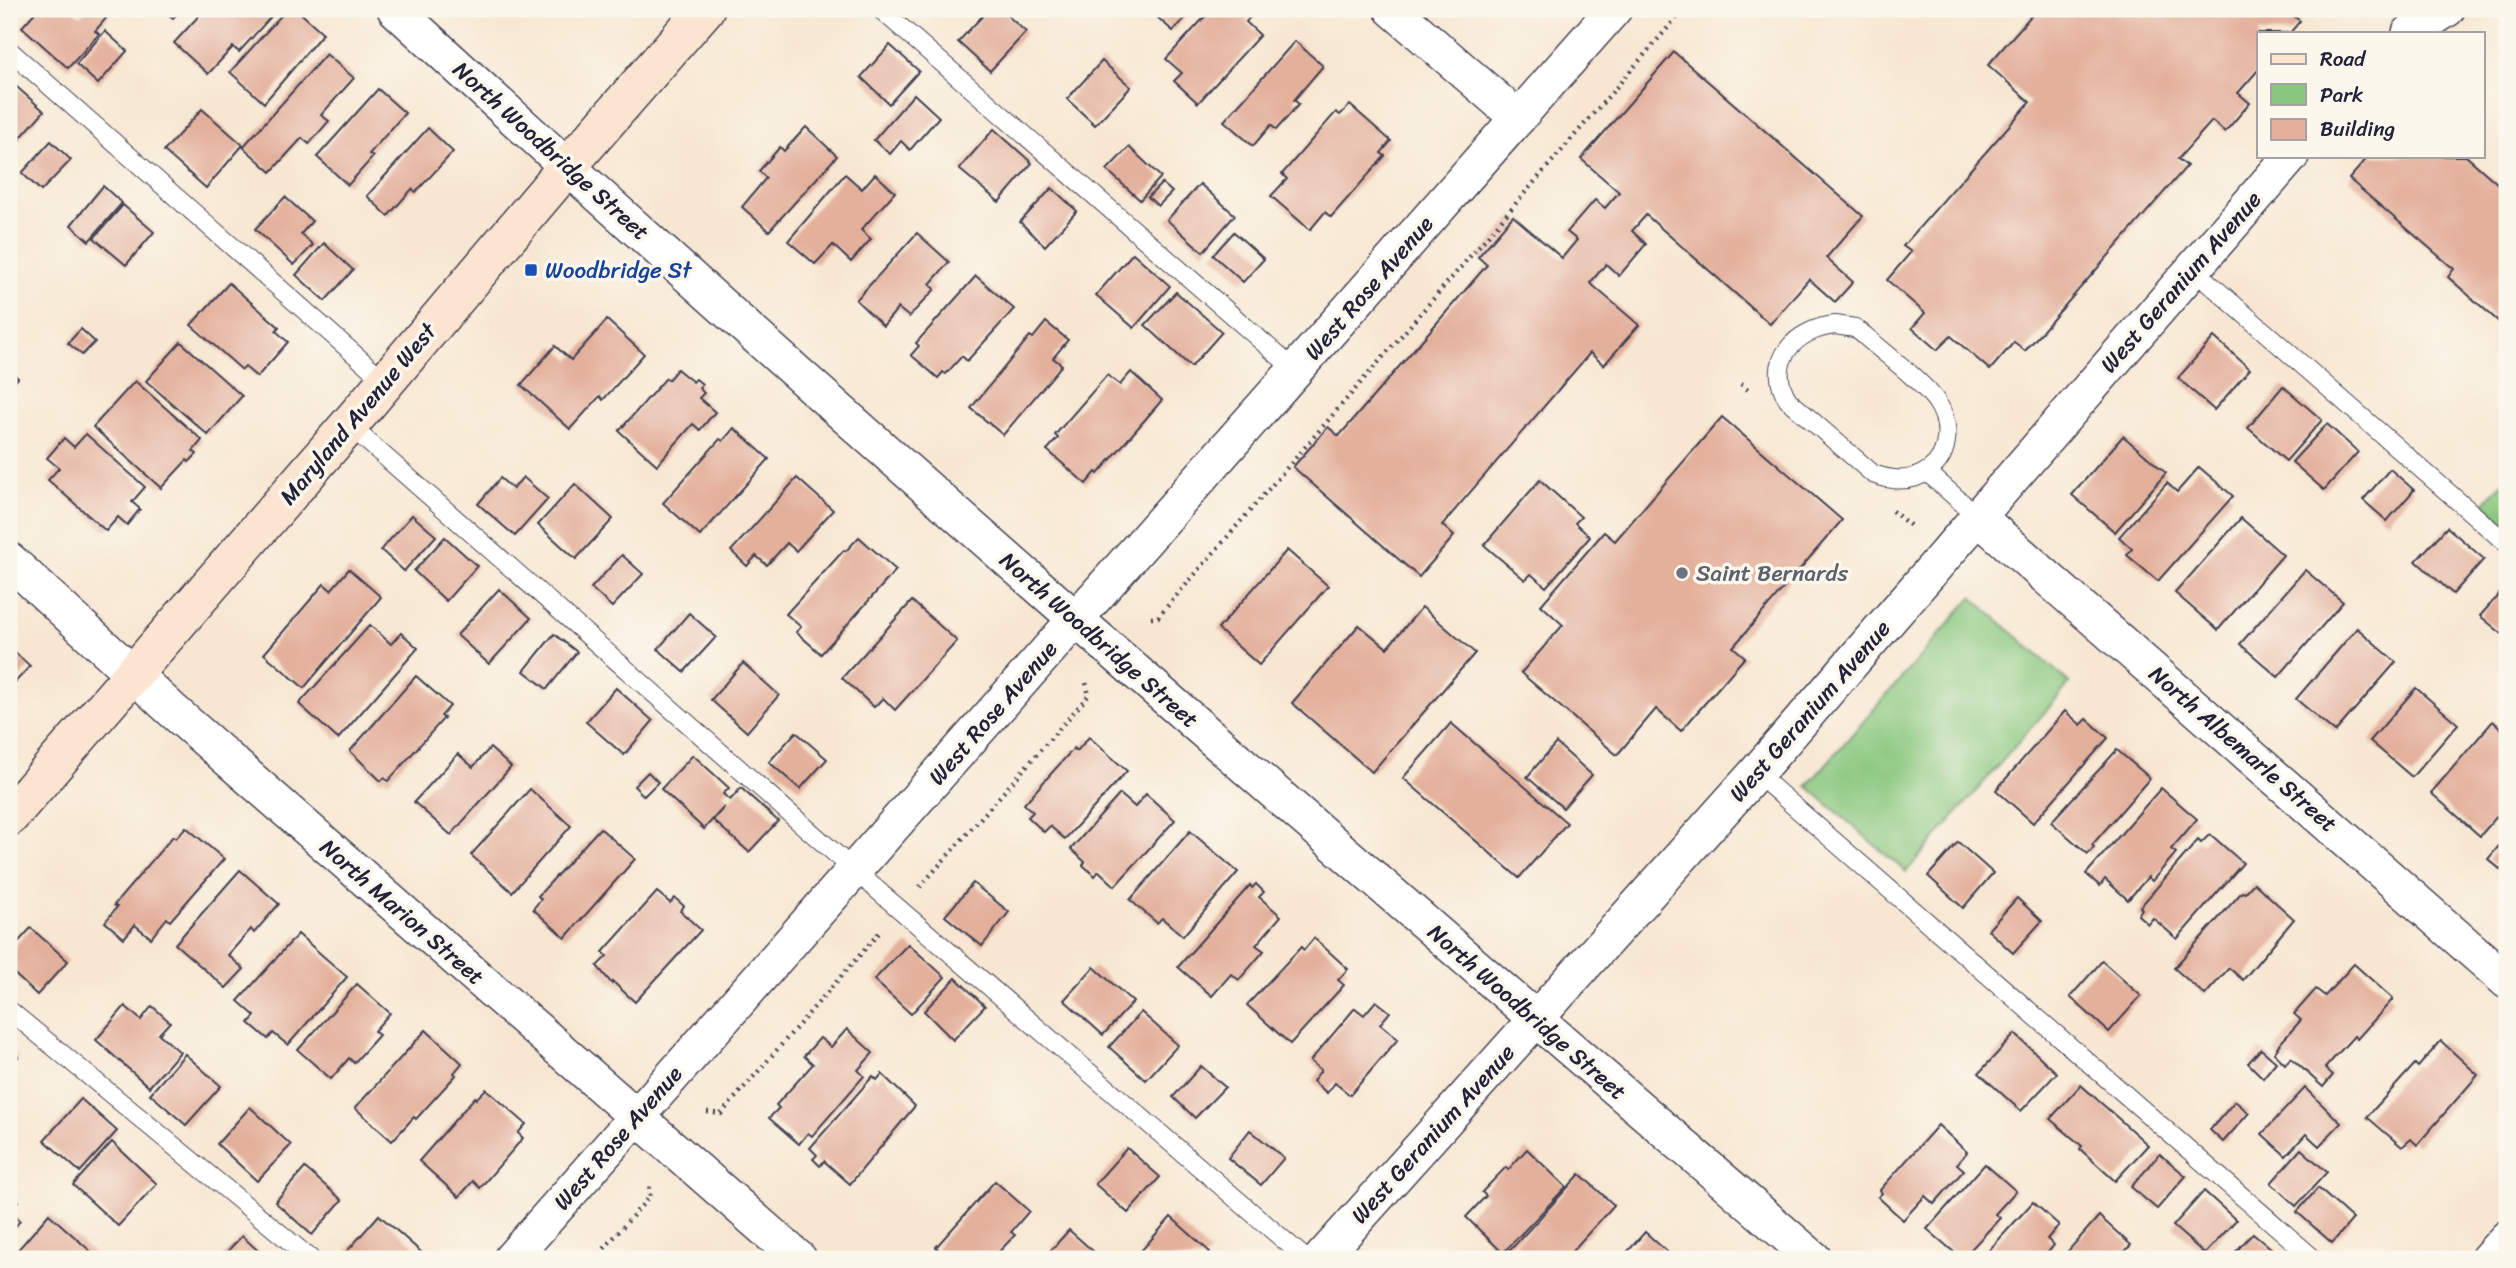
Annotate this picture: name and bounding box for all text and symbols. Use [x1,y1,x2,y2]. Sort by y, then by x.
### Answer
legend [2257,32,2484,158]
text: Road [2320,40,2367,78]
street label: North Woodbridge Street [443,51,659,251]
text: Park [2320,76,2363,114]
text: Building [2320,110,2396,148]
street label: West Geranium Avenue [2090,181,2272,383]
street label: West Rose Avenue [1294,206,1444,370]
place label: Woodbridge St [545,250,693,291]
marker: Woodbridge St [523,262,539,278]
street label: Maryland Avenue West [269,312,448,515]
street label: North Woodbridge Street [990,541,1208,739]
place label: Saint Bernards [1696,553,1849,594]
marker: Saint Bernards [1674,565,1690,581]
street label: West Geranium Avenue [1719,610,1901,812]
street label: West Rose Avenue [918,631,1068,795]
street label: North Albemarle Street [2139,655,2347,843]
street label: North Marion Street [310,828,494,996]
street label: North Woodbridge Street [1418,913,1636,1111]
street label: West Geranium Avenue [1340,1034,1526,1234]
street label: West Rose Avenue [543,1056,693,1220]

